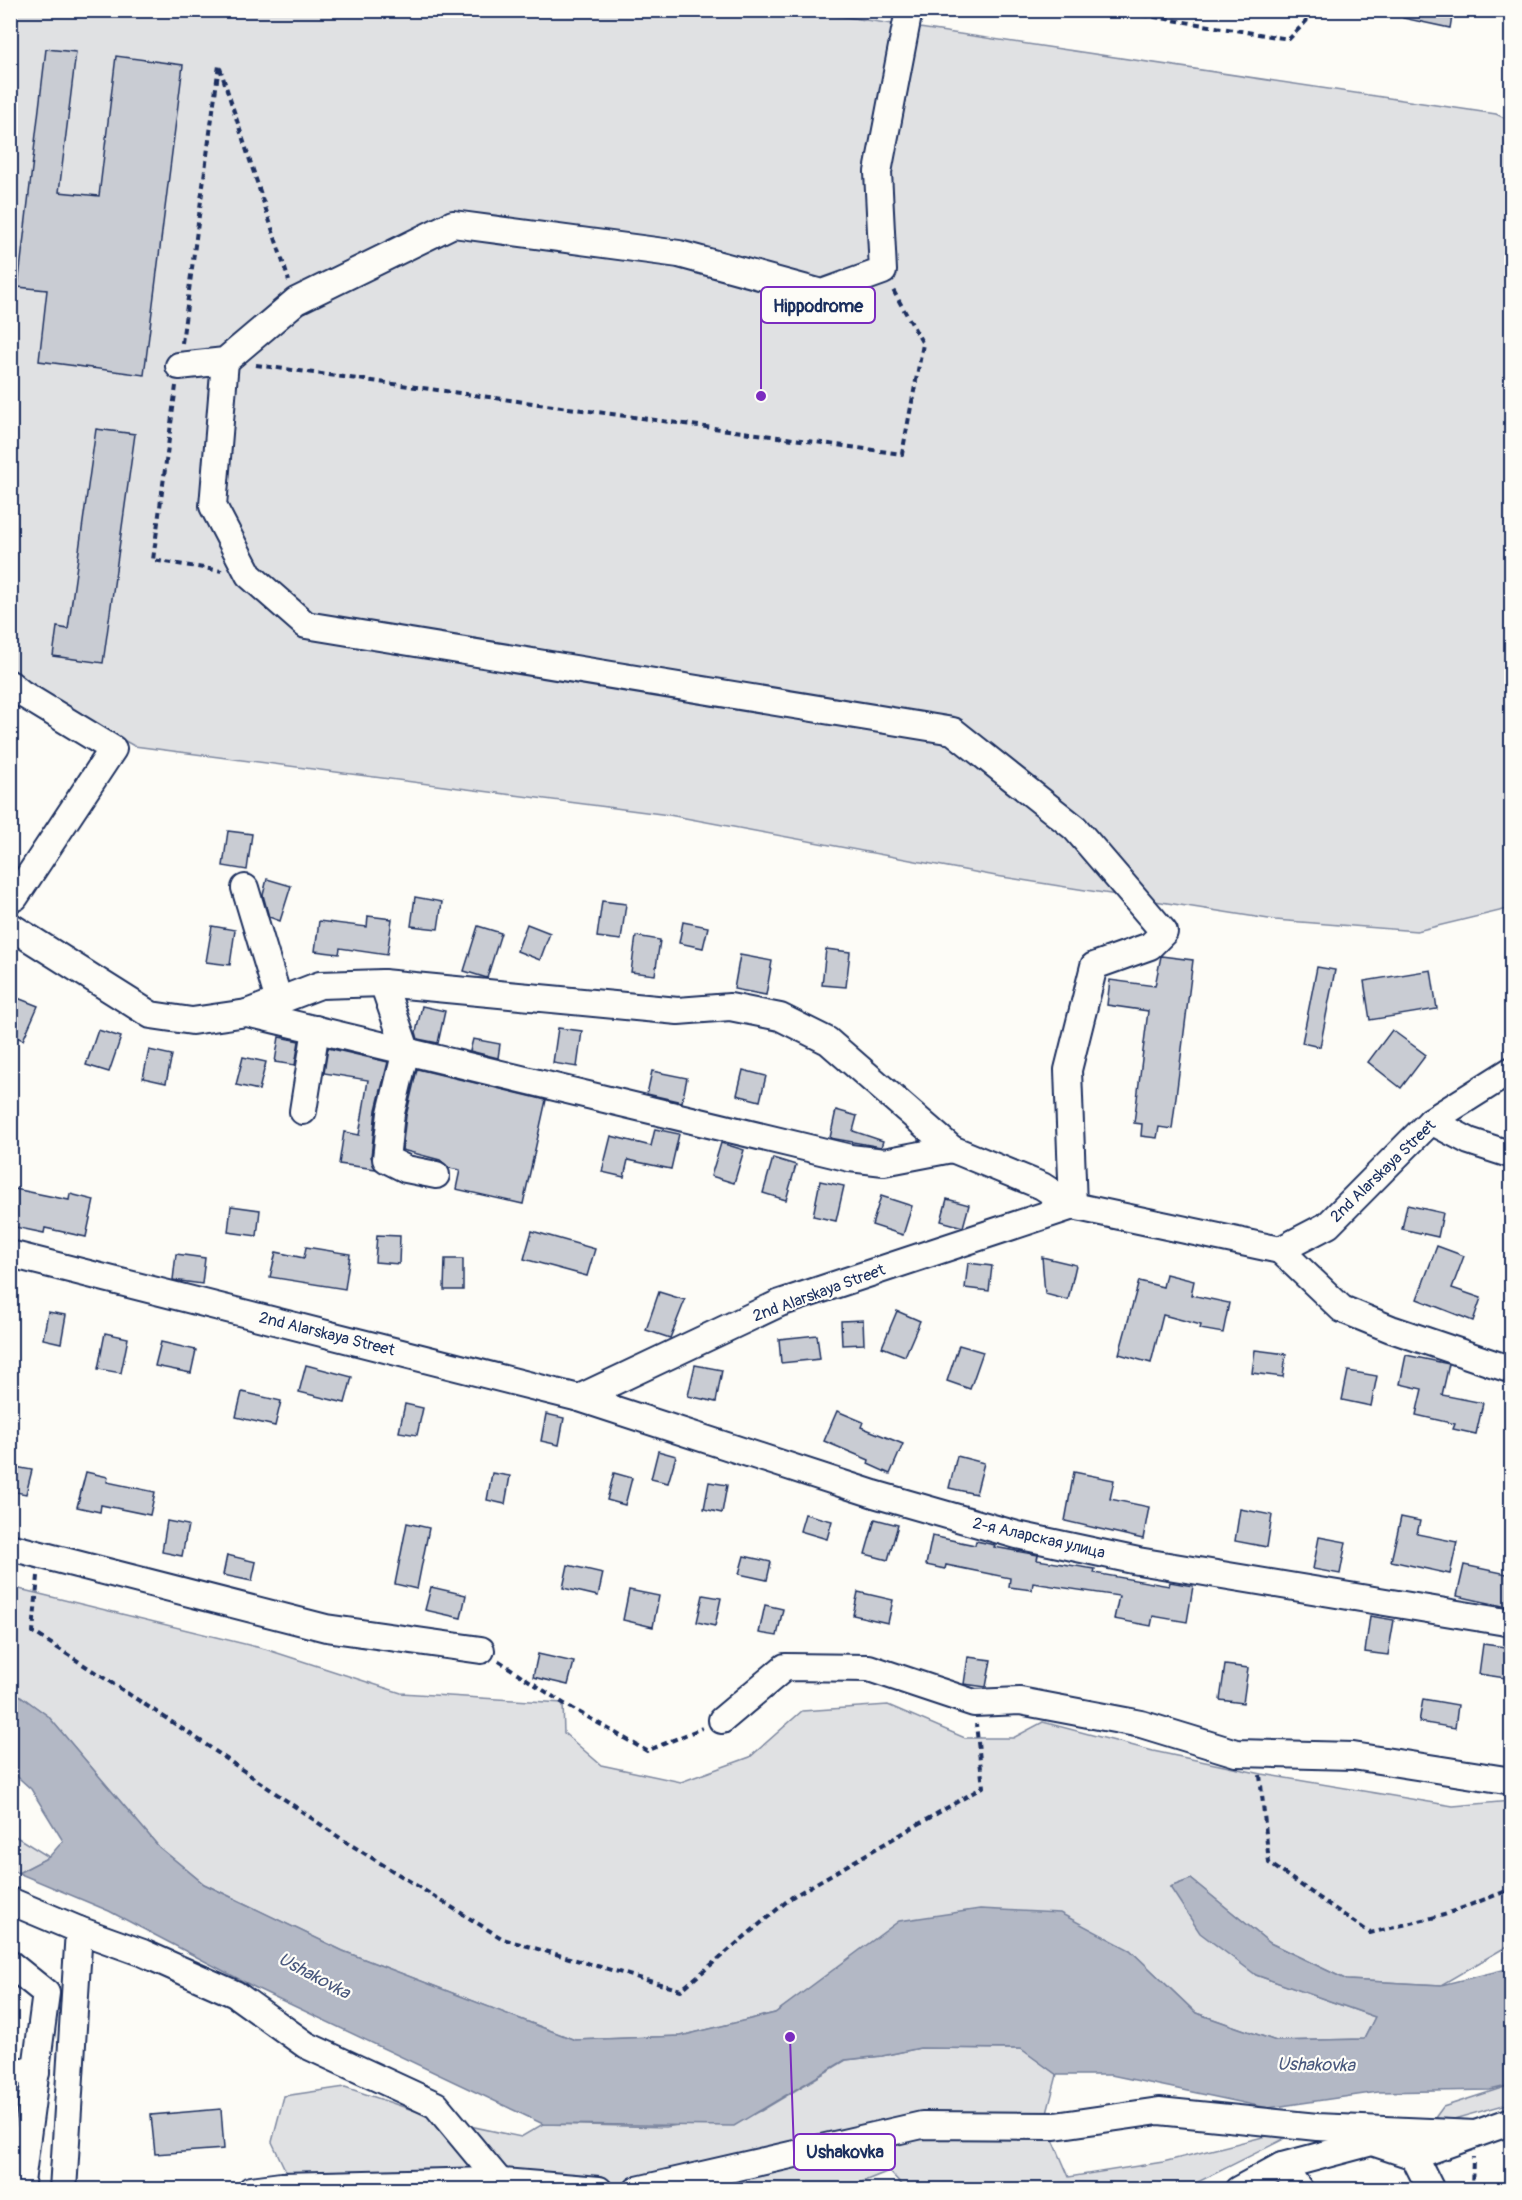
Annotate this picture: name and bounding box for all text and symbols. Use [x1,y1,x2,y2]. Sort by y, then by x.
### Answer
callout: Hippodrome [761,287,875,323]
text: Hippodrome [773,295,864,318]
street label: 2nd Alarskaya Street [1326,1115,1440,1226]
street label: 2nd Alarskaya Street [750,1260,888,1326]
street label: 2nd Alarskaya Street [257,1307,397,1361]
street label: 2-я Аларская улица [971,1513,1107,1563]
water label: Ushakovka [274,1948,355,2005]
water label: Ushakovka [1277,2053,1357,2077]
callout: Ushakovka [794,2134,895,2170]
text: Ushakovka [806,2141,885,2164]

